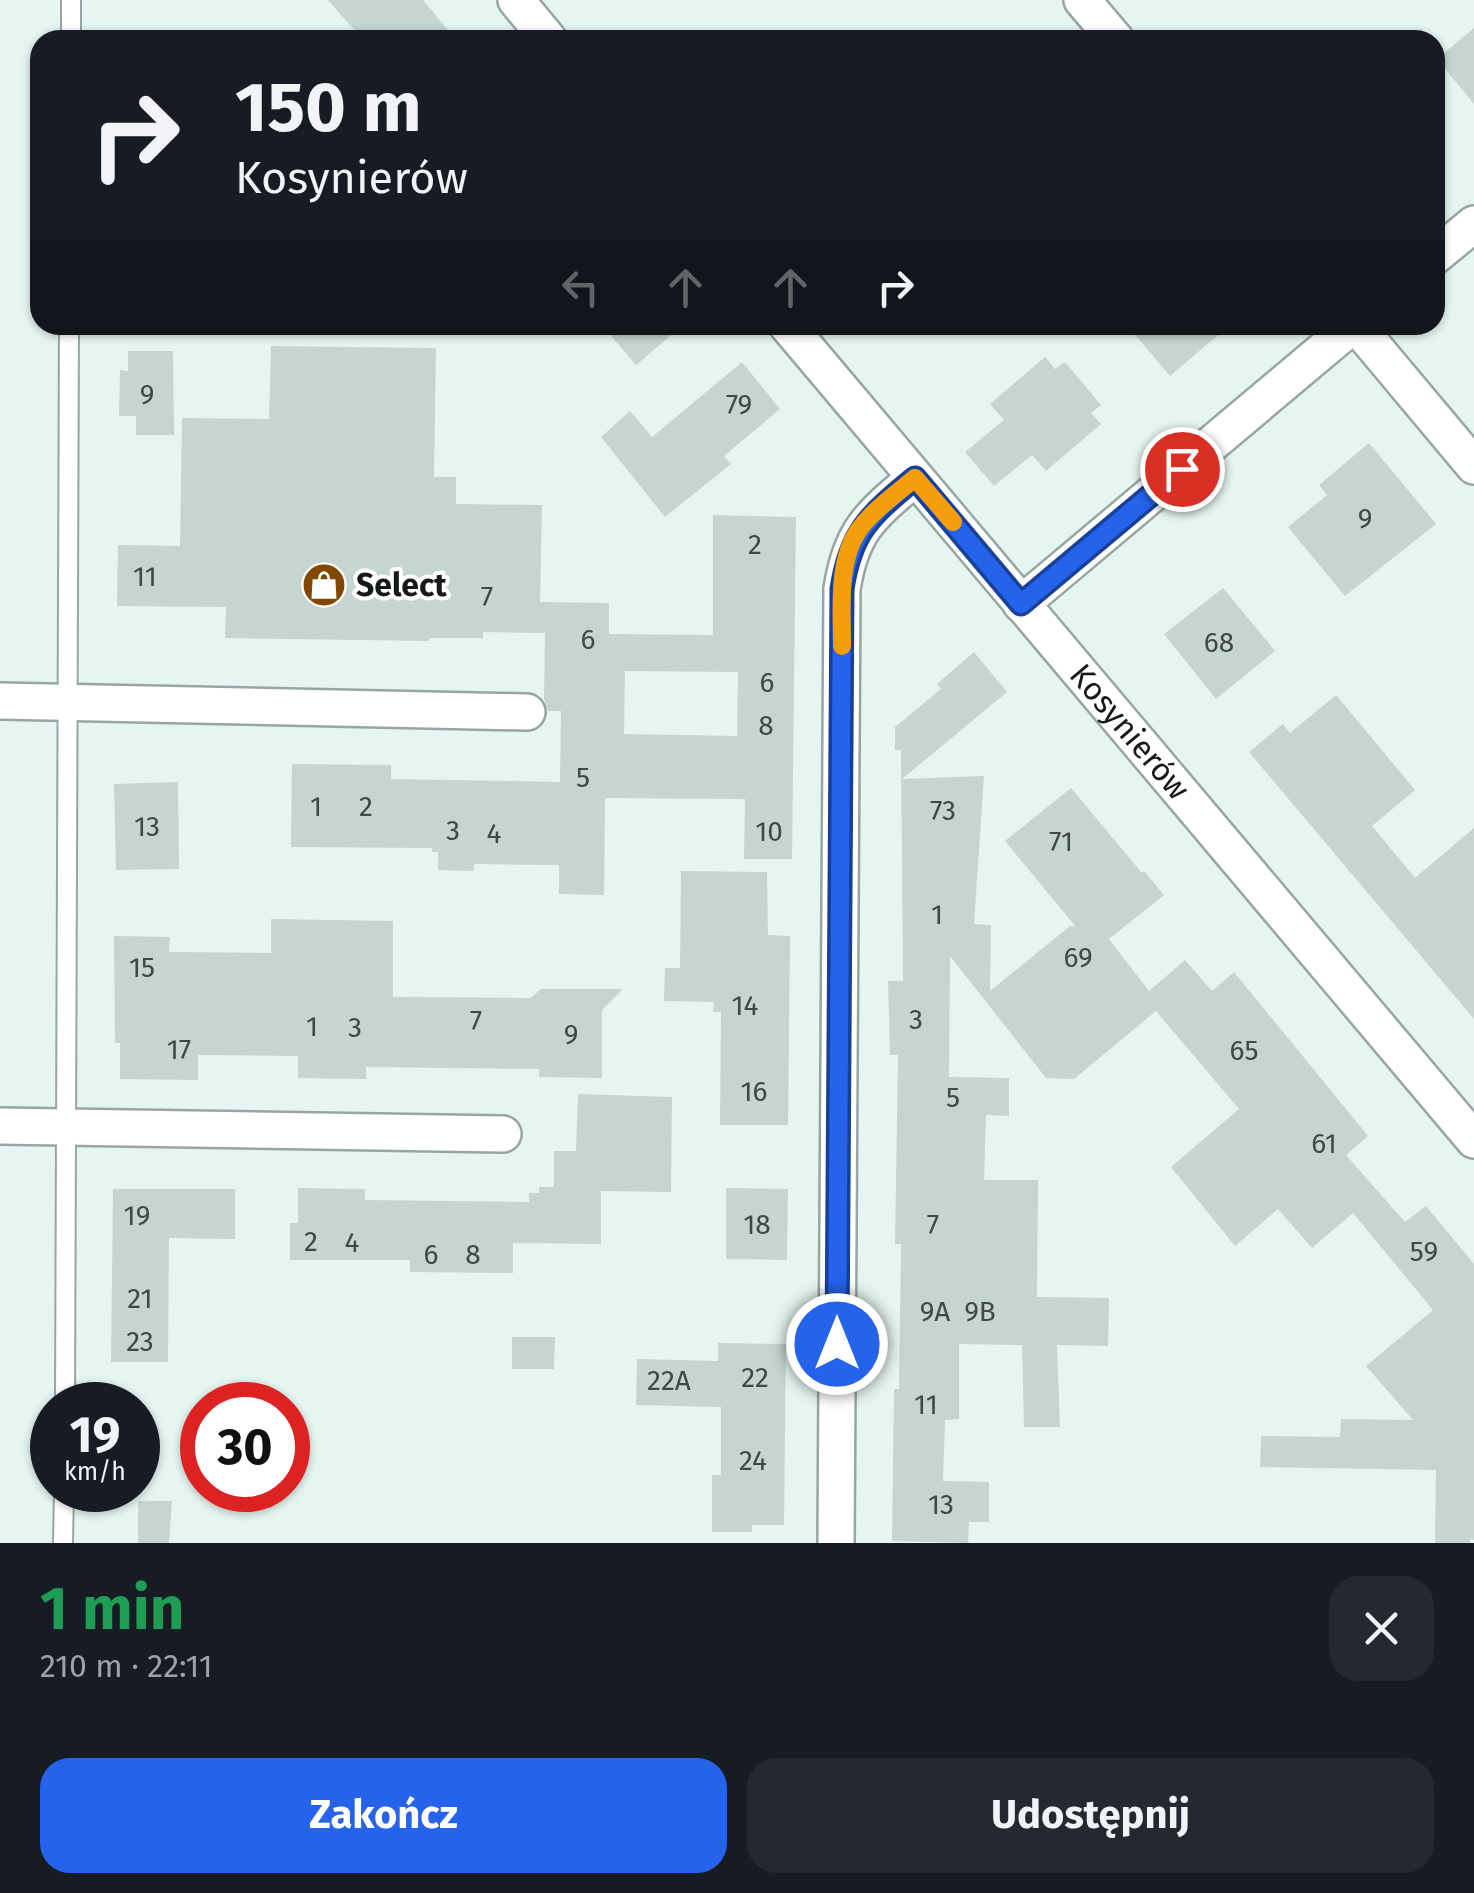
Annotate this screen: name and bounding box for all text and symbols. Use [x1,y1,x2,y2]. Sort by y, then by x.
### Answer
text: 150 m [235,66,422,150]
icon: right [70,70,200,200]
text: Kosynierów [235,151,468,205]
icon: left [553,260,608,315]
icon: ahead [658,260,713,315]
icon: ahead [763,260,818,315]
icon: right [868,260,923,315]
house number: 9 [140,378,154,411]
house number: 79 [726,388,752,421]
pin [1140,427,1225,512]
icon: arrive [1155,442,1210,497]
house number: 9 [1358,502,1372,535]
house number: 2 [748,528,762,561]
house number: 11 [133,560,157,593]
shop icon: Select [301,562,347,608]
place label: Select [356,566,447,604]
house number: 7 [481,580,493,613]
house number: 6 [581,623,595,656]
house number: 68 [1204,626,1234,659]
street label: Kosynierów [1062,656,1198,807]
house number: 6 [760,666,774,699]
house number: 8 [758,709,774,742]
house number: 5 [576,761,590,794]
house number: 1 [310,790,322,823]
house number: 2 [359,790,373,823]
house number: 73 [930,794,956,827]
house number: 13 [134,810,160,843]
house number: 3 [446,814,460,847]
house number: 10 [755,815,783,848]
house number: 4 [487,817,502,850]
house number: 71 [1049,825,1073,858]
house number: 1 [931,898,943,931]
house number: 69 [1063,941,1093,974]
house number: 15 [129,951,155,984]
house number: 14 [731,989,759,1022]
house number: 3 [909,1003,923,1036]
house number: 7 [470,1004,482,1037]
house number: 1 [306,1010,318,1043]
house number: 3 [348,1011,362,1044]
house number: 9 [564,1018,578,1051]
house number: 17 [167,1033,191,1066]
house number: 65 [1230,1034,1258,1067]
house number: 16 [740,1075,768,1108]
house number: 5 [946,1081,960,1114]
house number: 61 [1311,1127,1337,1160]
house number: 19 [124,1199,150,1232]
house number: 18 [743,1208,771,1241]
house number: 7 [927,1208,939,1241]
house number: 2 [304,1225,318,1258]
house number: 4 [345,1226,360,1259]
house number: 59 [1410,1235,1438,1268]
house number: 6 [424,1238,438,1271]
house number: 8 [465,1238,481,1271]
house number: 21 [127,1282,153,1315]
position arrow [785,1292,889,1396]
house number: 9A [920,1295,950,1328]
house number: 9B [964,1295,996,1328]
house number: 23 [126,1325,154,1358]
house number: 22 [741,1361,769,1394]
house number: 22A [647,1364,691,1397]
speed limit sign: 30 [180,1382,310,1512]
house number: 11 [914,1388,938,1421]
text: 19 [69,1405,121,1465]
house number: 24 [739,1444,767,1477]
text: km/h [64,1457,126,1487]
house number: 13 [928,1488,954,1521]
text: 1 min [40,1573,184,1645]
button: close [1329,1576,1434,1681]
text: 210 m · 22:11 [40,1647,213,1685]
button: Zakończ [40,1758,727,1873]
button: Udostępnij [747,1758,1434,1873]

